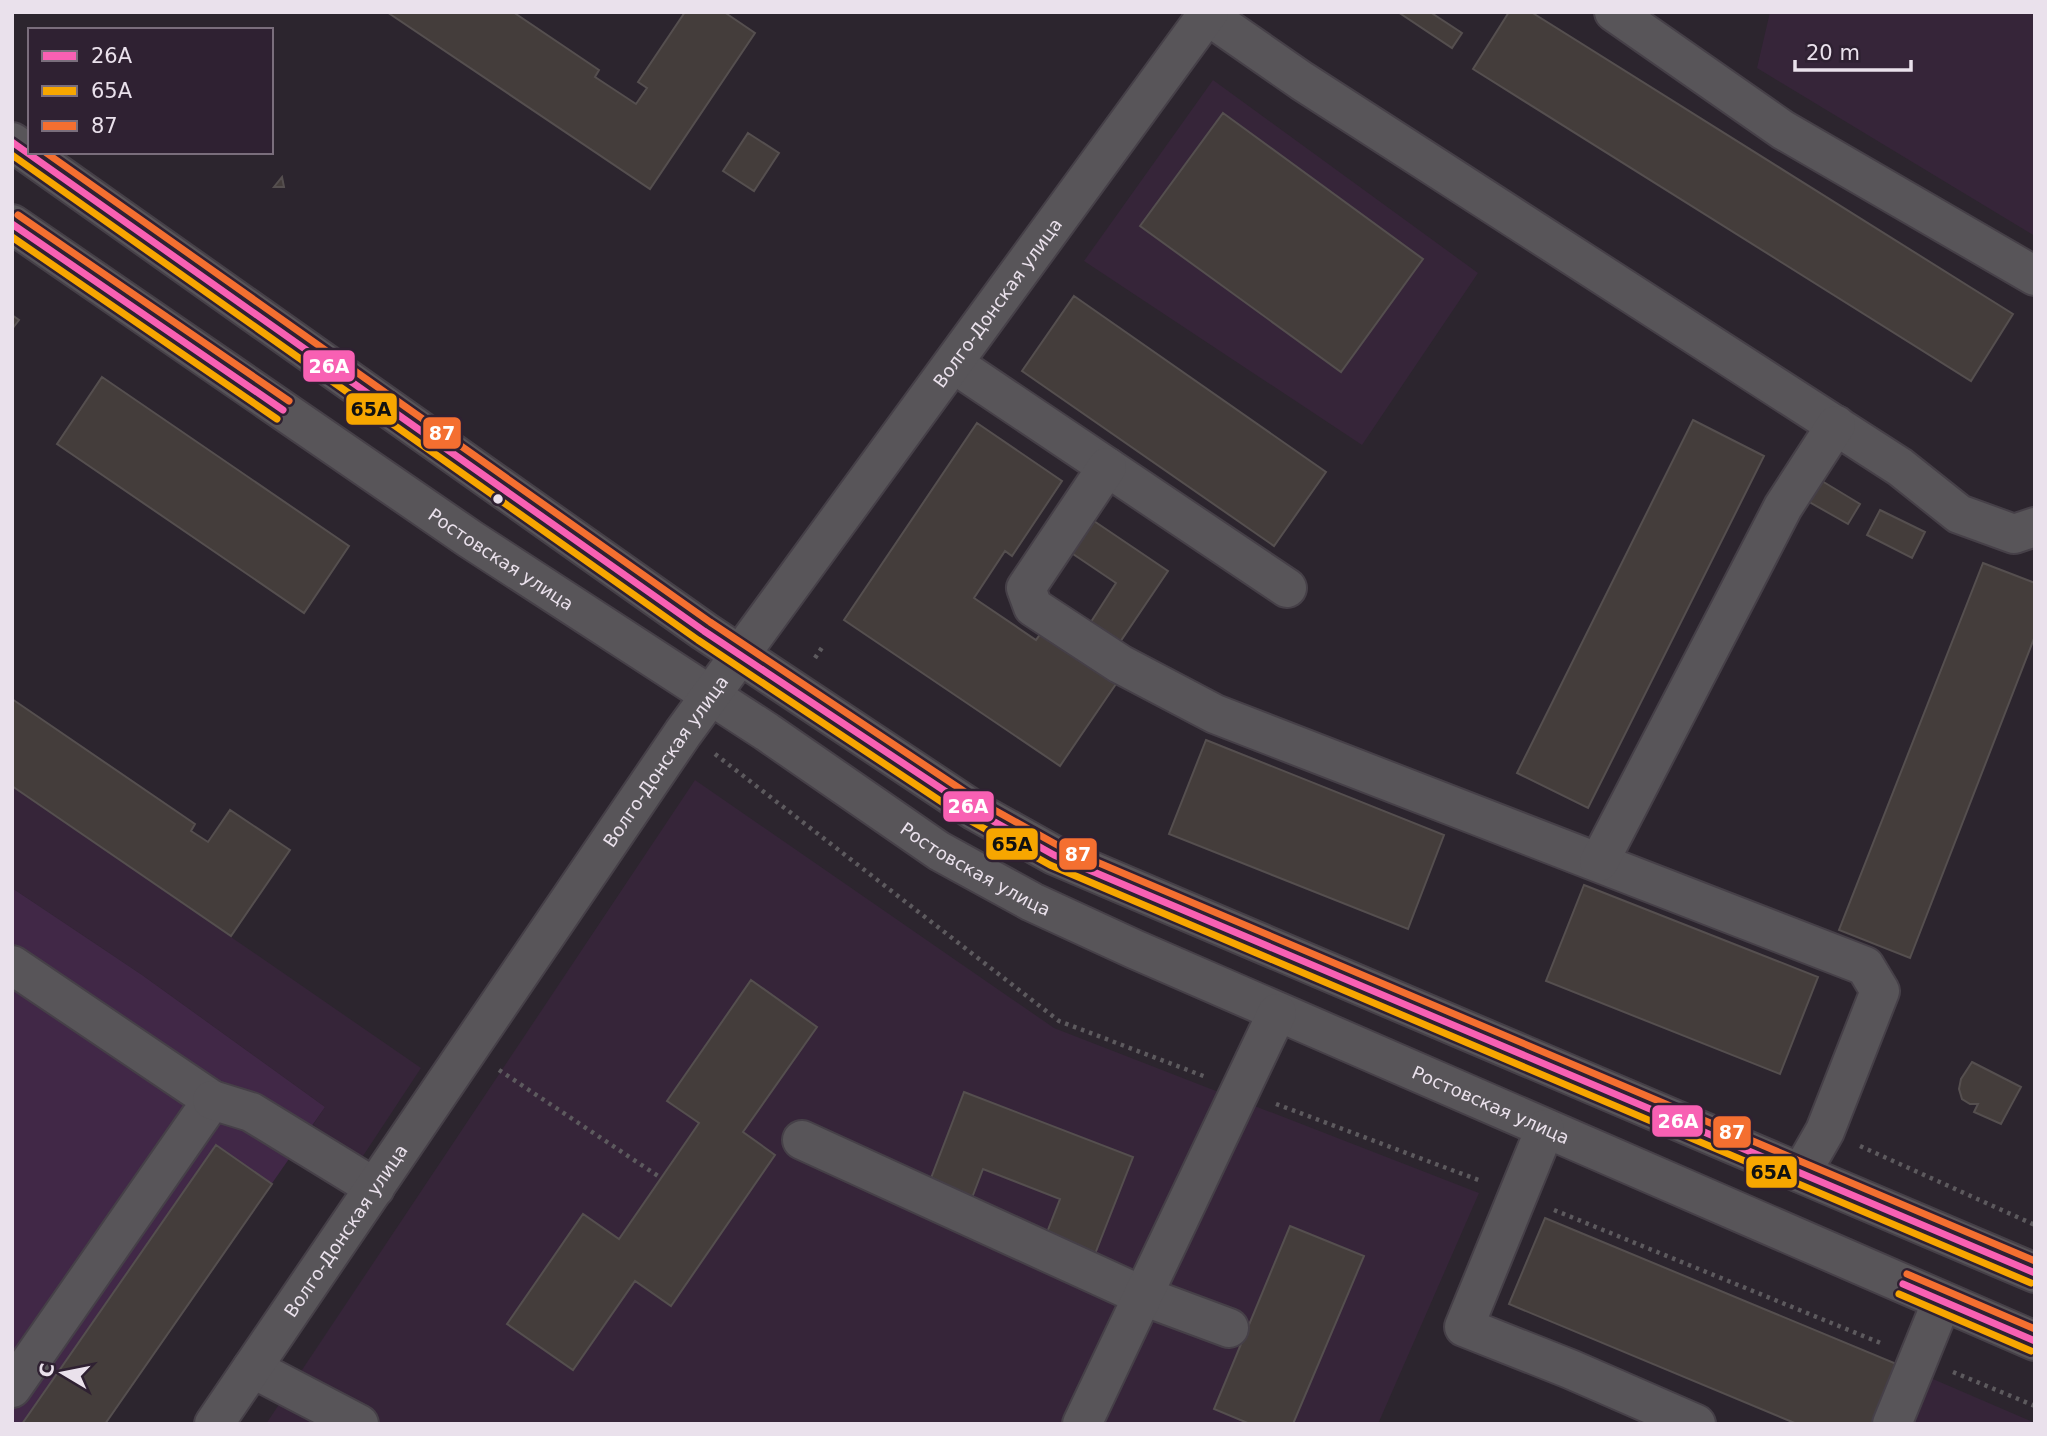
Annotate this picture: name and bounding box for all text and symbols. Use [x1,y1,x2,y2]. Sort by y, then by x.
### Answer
legend [28,28,273,154]
scale bar [1795,28,1910,72]
text: 20 m [1806,41,1860,65]
text: 26А [91,44,133,68]
text: 65А [91,79,133,103]
text: 87 [91,114,118,138]
street label: Волго-Донская улица [928,214,1066,391]
line badge: 26А [302,349,356,383]
text: 26А [308,355,350,377]
line badge: 65А [345,392,398,426]
text: 65А [350,398,392,420]
line badge: 87 [422,416,462,450]
text: 87 [429,422,455,444]
unlabelled marker [491,492,505,506]
street label: Ростовская улица [425,503,578,614]
street label: Волго-Донская улица [598,671,732,851]
line badge: 26А [942,790,995,823]
text: 26А [947,795,989,817]
street label: Ростовская улица [897,817,1054,920]
line badge: 65А [985,827,1039,861]
text: 65А [991,833,1033,855]
line badge: 87 [1058,837,1098,871]
text: 87 [1065,843,1091,865]
street label: Ростовская улица [1409,1061,1573,1148]
line badge: 26А [1651,1104,1704,1138]
text: 26А [1657,1110,1699,1132]
line badge: 87 [1712,1115,1752,1149]
text: 87 [1719,1121,1745,1143]
street label: Волго-Донская улица [279,1140,411,1321]
line badge: 65А [1745,1155,1798,1189]
text: 65А [1750,1161,1792,1183]
north arrow [28,1338,98,1408]
text: С [34,1361,58,1379]

